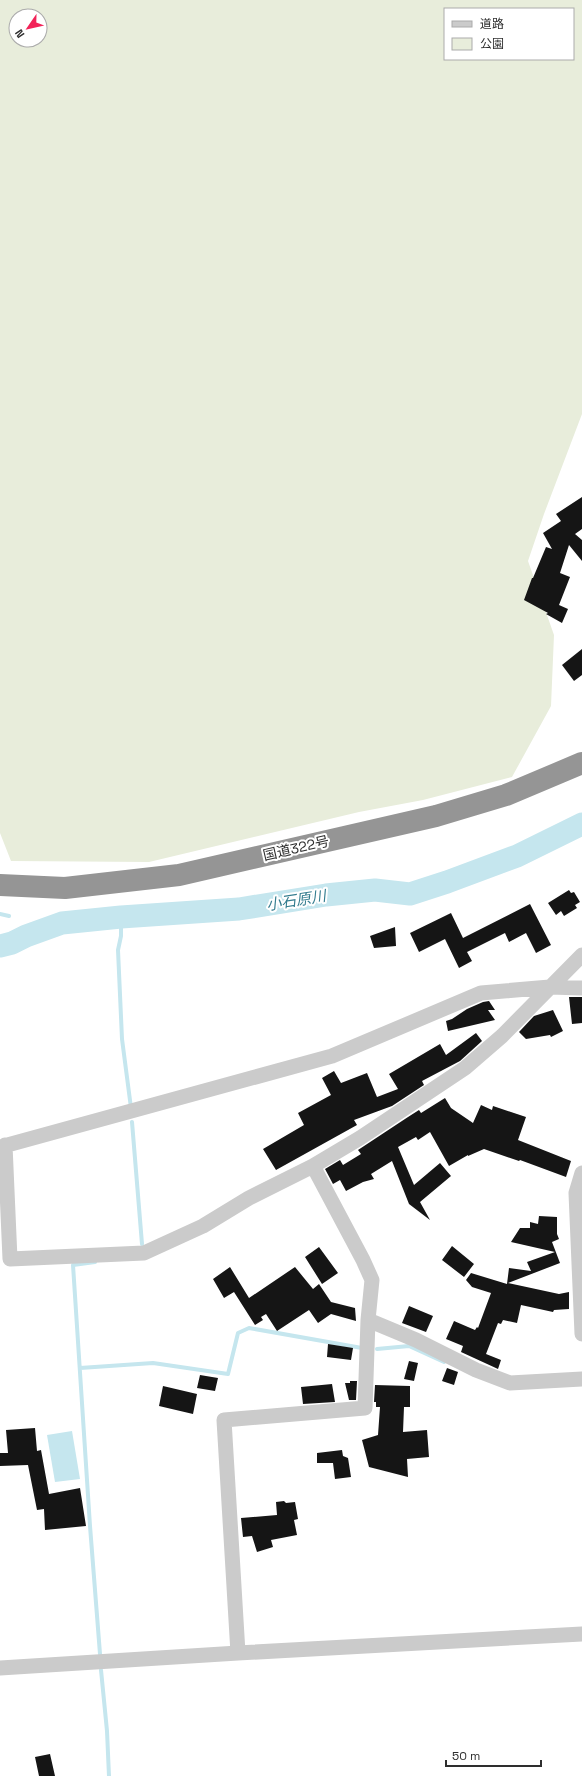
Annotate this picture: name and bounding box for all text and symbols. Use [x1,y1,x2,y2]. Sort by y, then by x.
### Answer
north arrow [8,8,48,48]
legend [444,8,574,60]
text: 道路 [480,16,504,32]
text: N [12,27,28,41]
text: 公園 [480,36,504,52]
street label: 国道322号 [261,832,331,864]
water label: 小石原川 [265,886,329,914]
scale bar [446,1742,541,1768]
text: 50 m [452,1748,480,1764]

